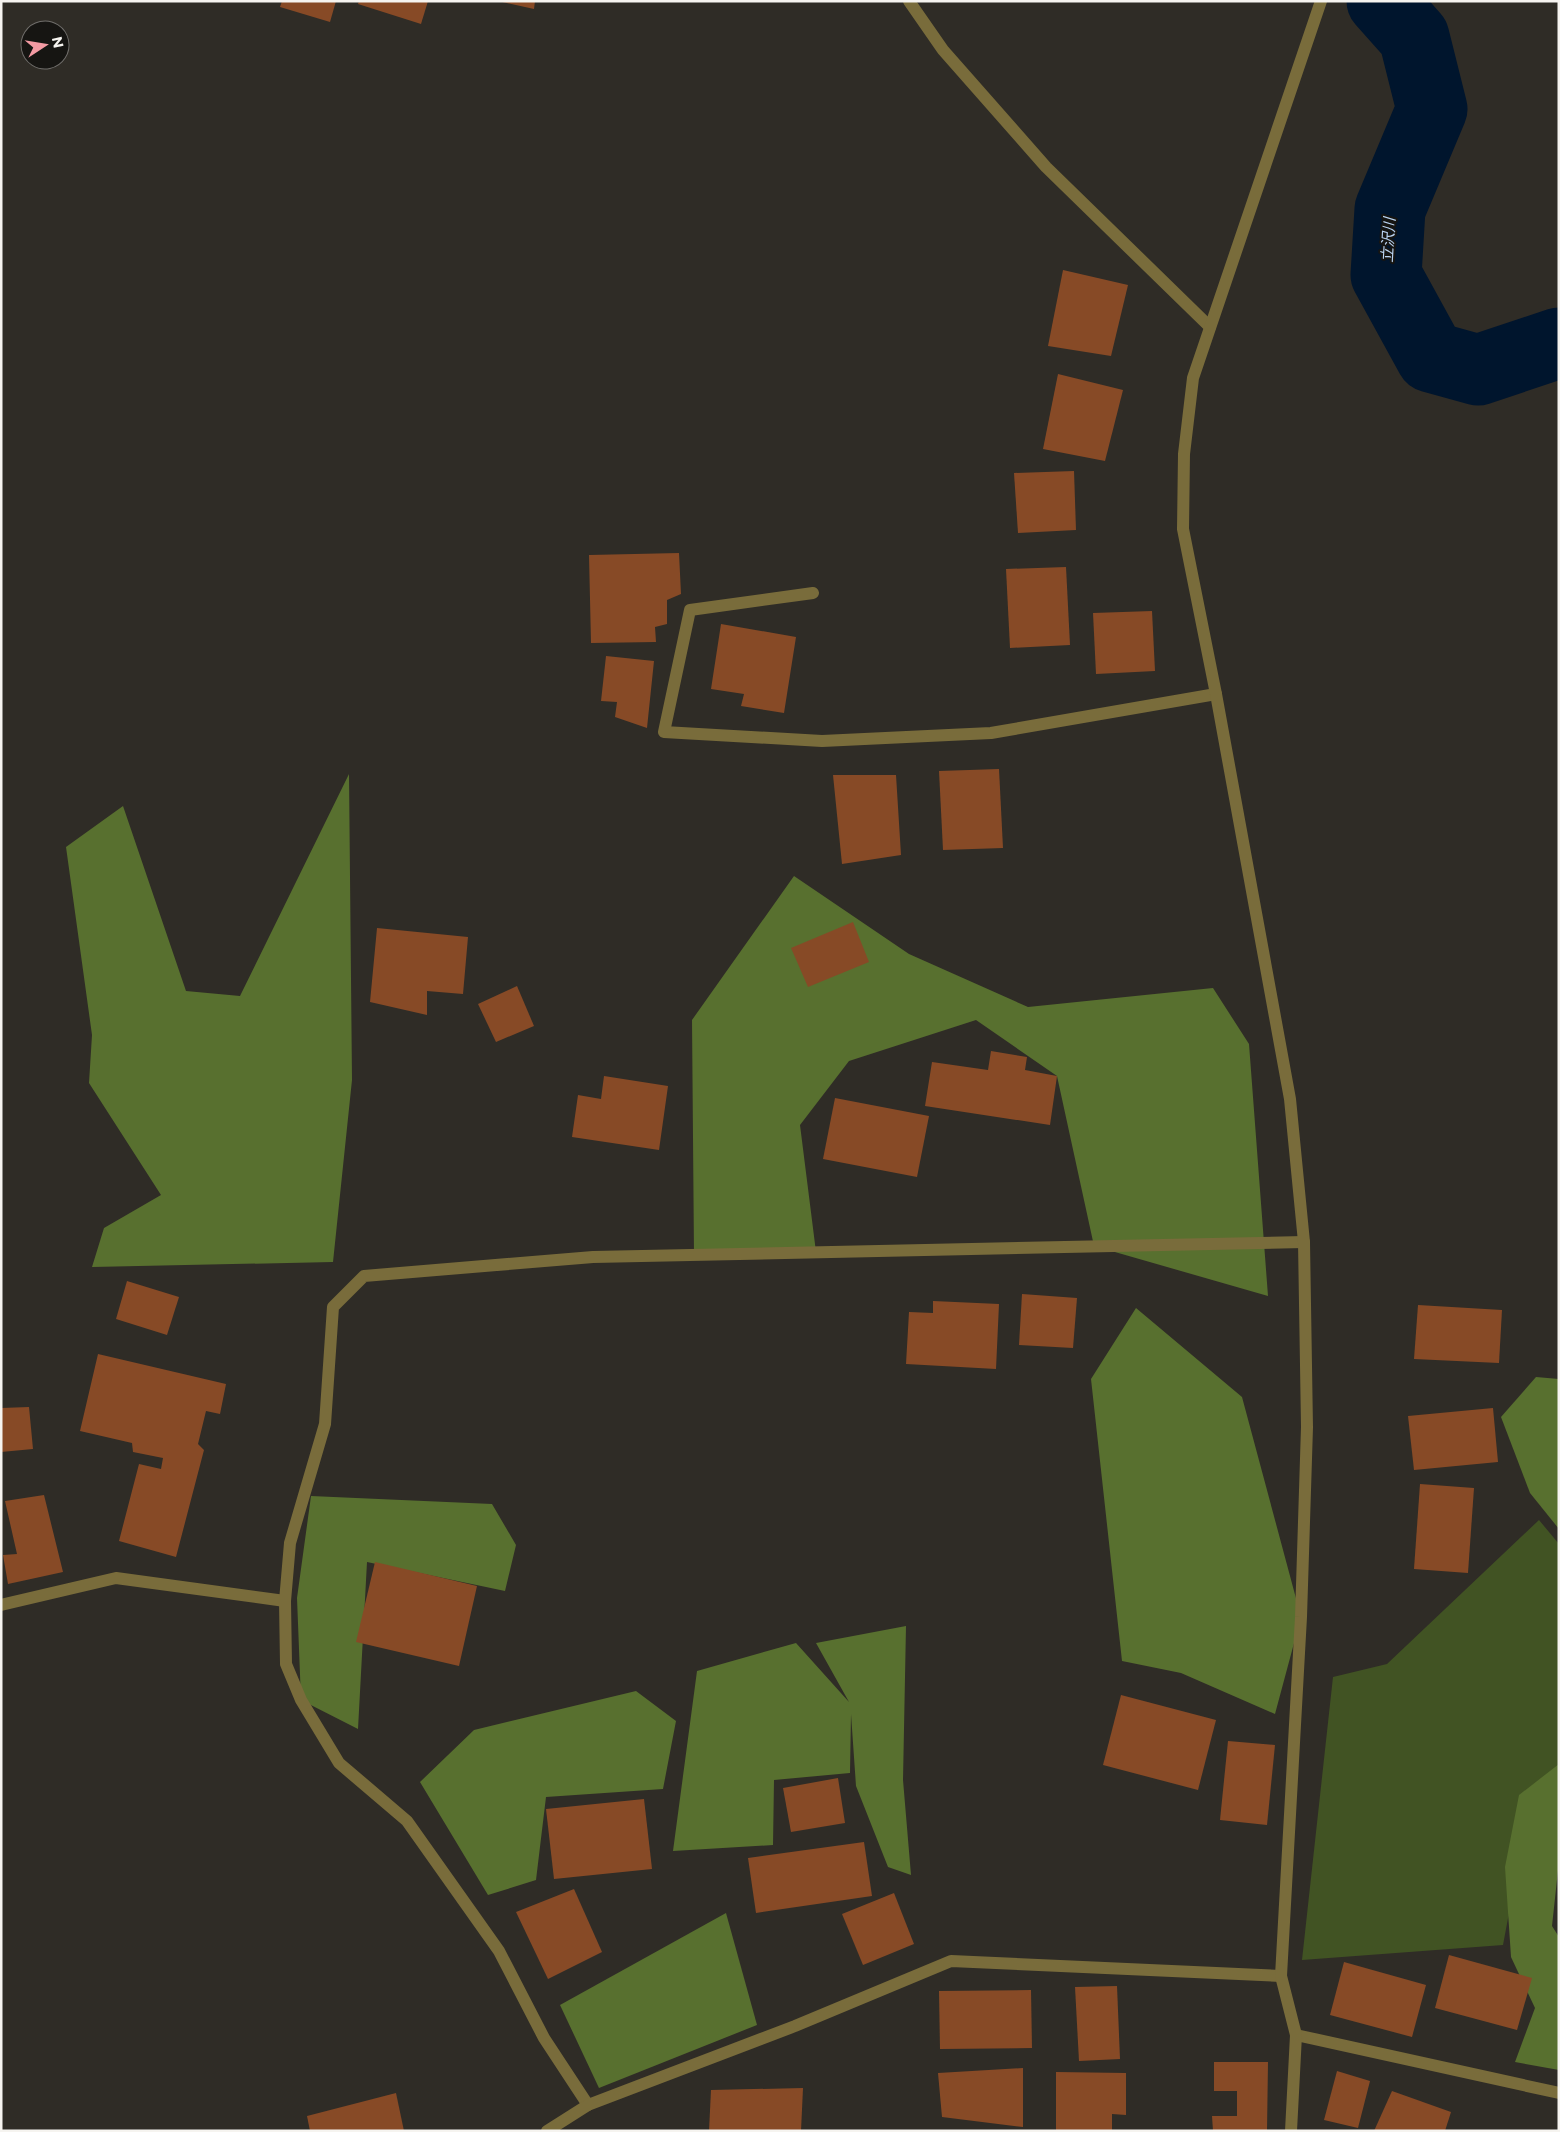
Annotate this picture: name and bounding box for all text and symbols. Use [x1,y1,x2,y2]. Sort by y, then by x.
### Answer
north arrow [20,20,70,70]
text: N [48,35,68,50]
water label: 立沢川 [1377,215,1399,263]

